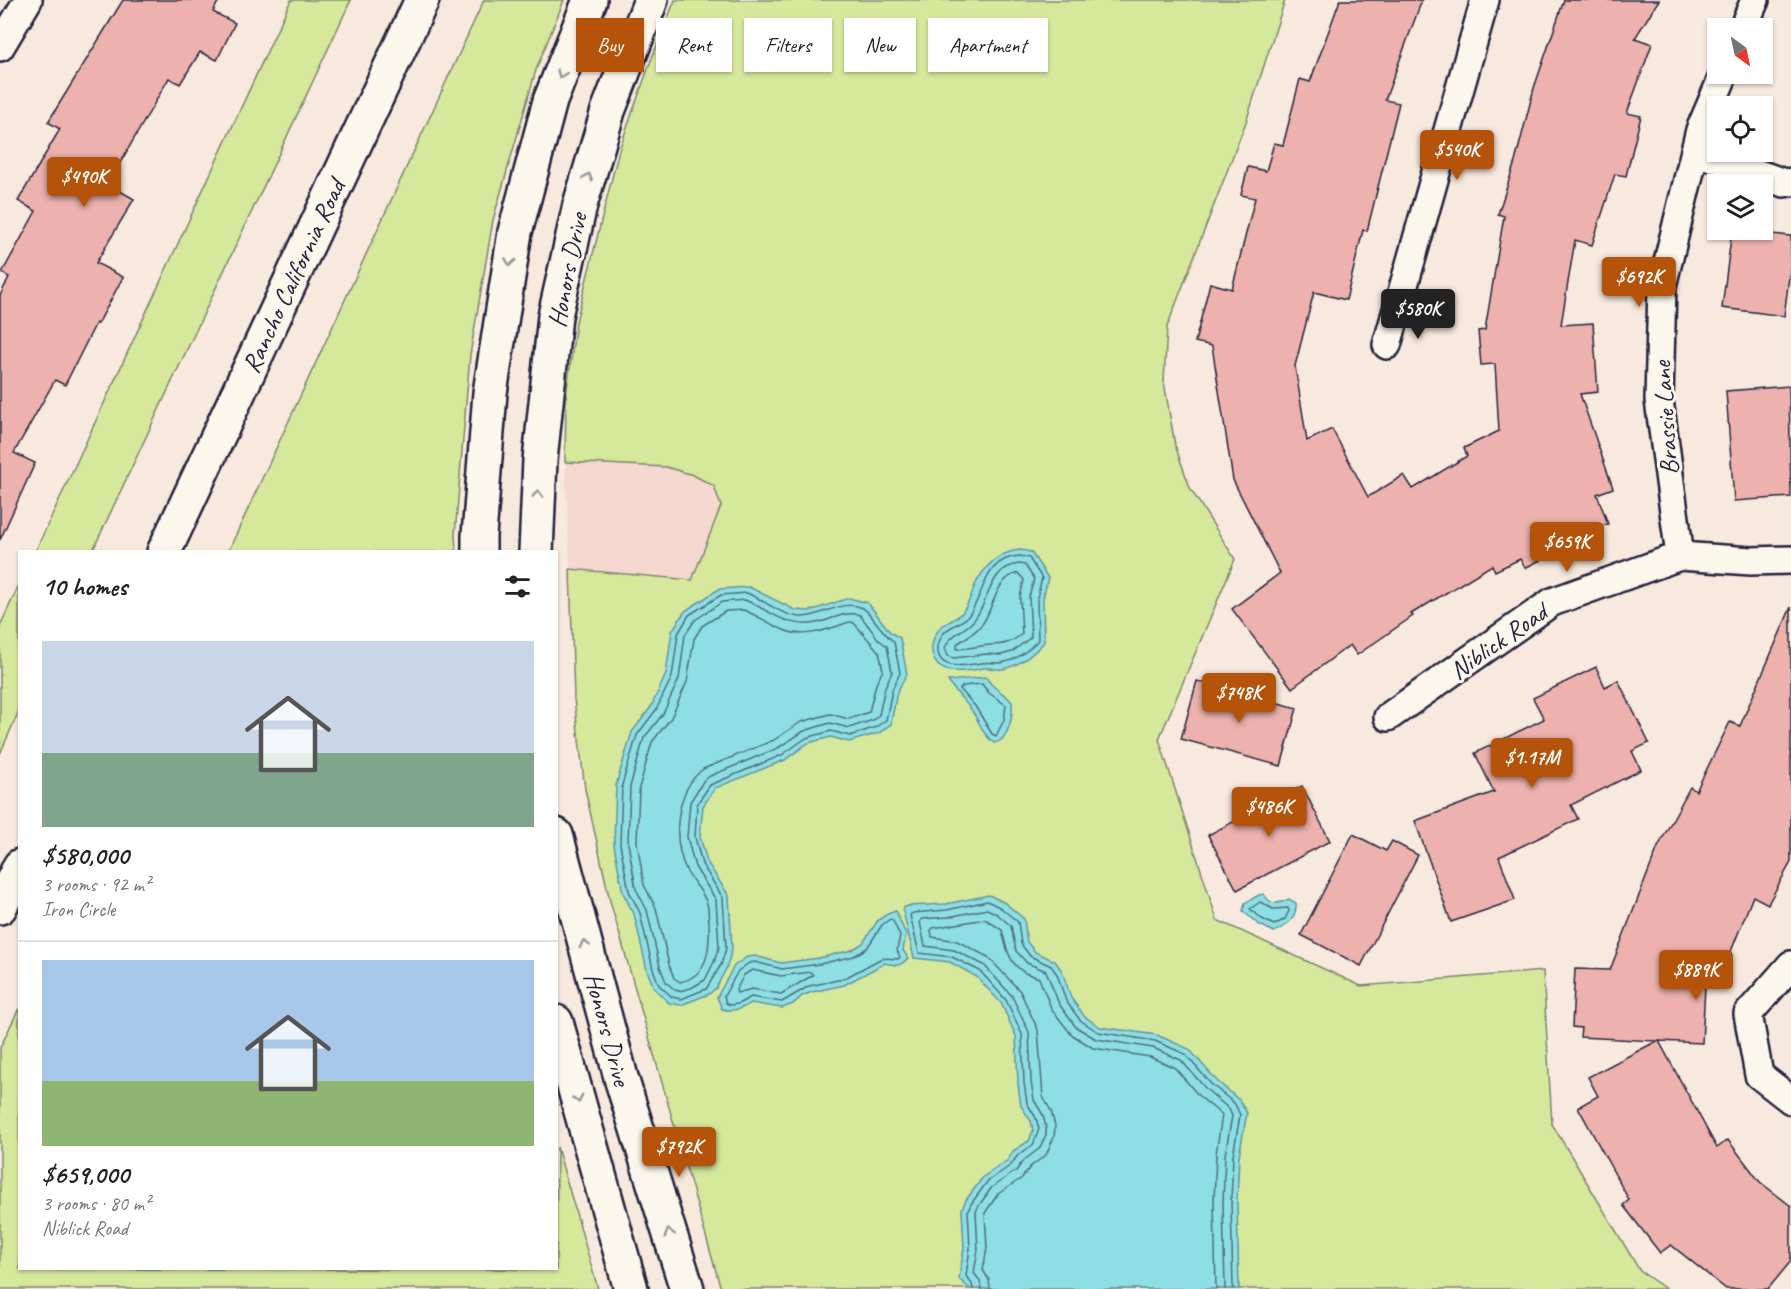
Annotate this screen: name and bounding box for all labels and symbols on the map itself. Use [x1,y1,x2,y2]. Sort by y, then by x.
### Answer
north arrow [1707,18,1773,84]
one-way arrow [556,68,568,79]
pin: $540K [1415,130,1499,181]
pin: $490K [42,157,126,208]
street label: Rancho California Road [234,171,354,378]
one-way arrow [581,172,593,183]
street label: Honors Drive [540,208,595,330]
one-way arrow [505,257,517,267]
pin: $692K [1597,257,1681,308]
pin: $580K [1376,289,1460,340]
street label: Brassie Lane [1645,358,1686,476]
one-way arrow [531,489,544,498]
pin: $659K [1525,522,1609,573]
street label: Niblick Road [1443,594,1556,687]
pin: $748K [1197,673,1281,724]
pin: $1.17M [1483,738,1581,789]
pin: $486K [1227,787,1311,838]
one-way arrow [579,939,592,949]
pin: $889K [1654,950,1738,1001]
street label: Honors Drive [577,969,639,1092]
one-way arrow [571,1093,583,1104]
pin: $792K [637,1127,721,1178]
one-way arrow [664,1228,677,1239]

